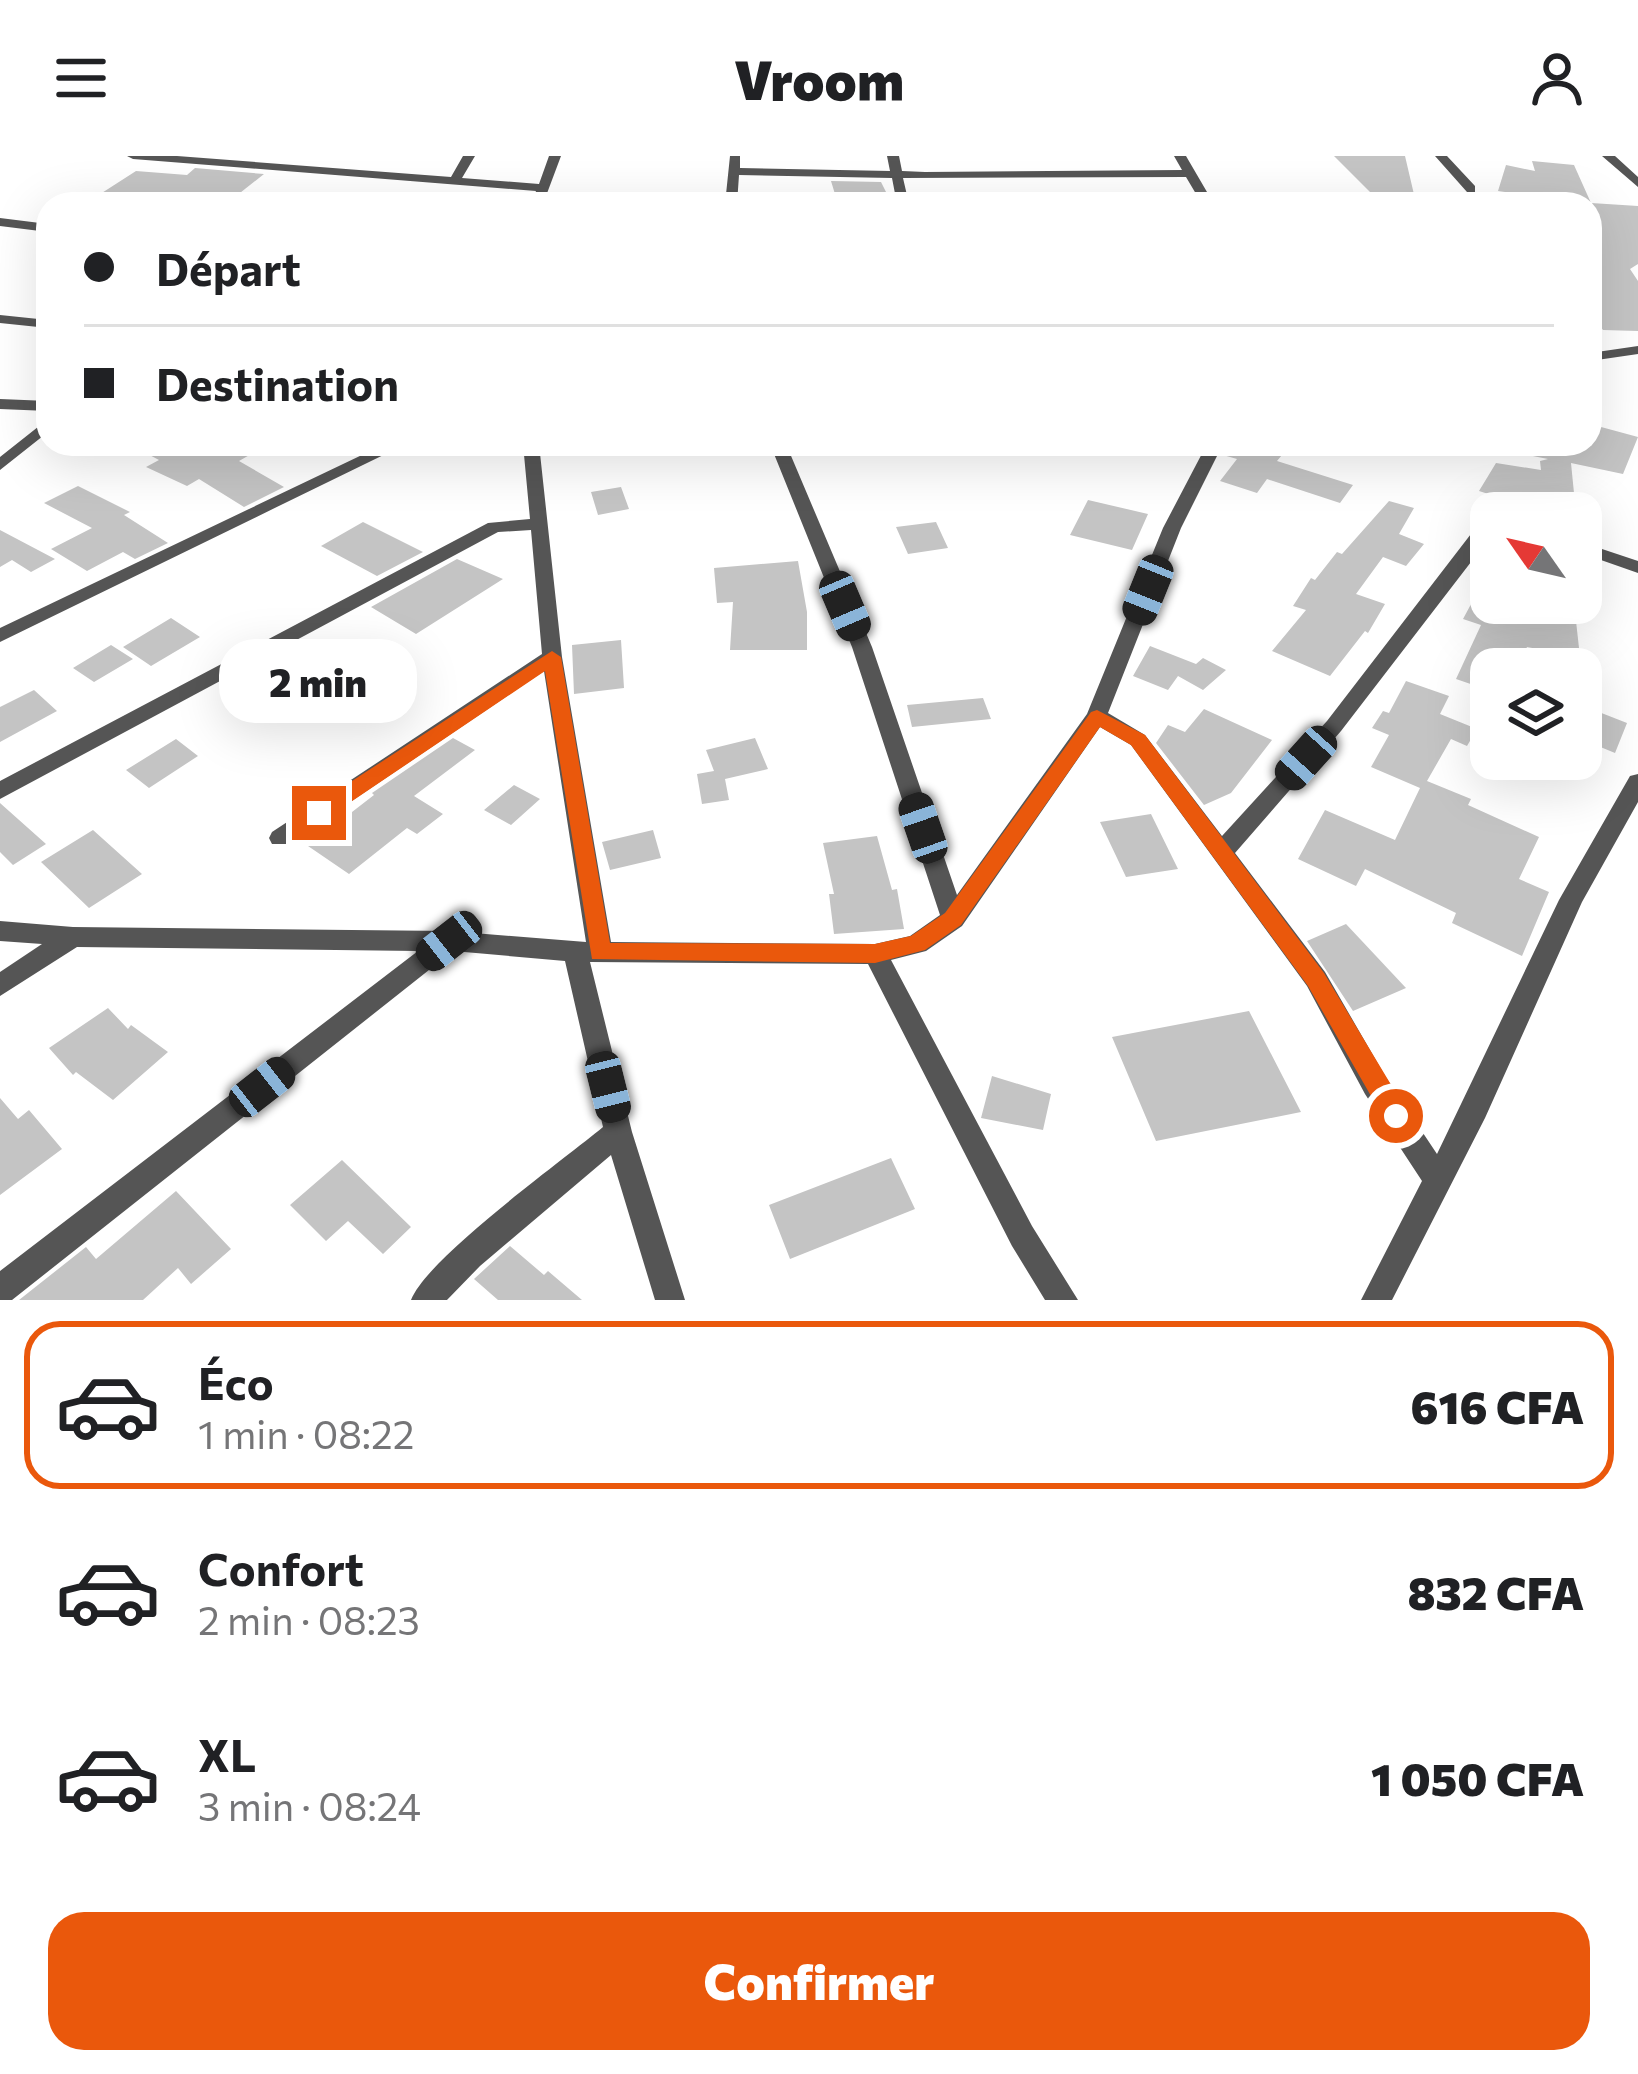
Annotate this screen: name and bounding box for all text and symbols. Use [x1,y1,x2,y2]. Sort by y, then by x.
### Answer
icon: menu [48,45,114,111]
text: Vroom [734,45,904,111]
icon: person [1524,45,1590,111]
text: Départ [156,240,301,295]
text: Destination [156,355,399,410]
north arrow [1470,492,1602,624]
map controls [1470,492,1602,780]
car [1118,550,1178,630]
car [814,566,876,646]
callout: 2 min [220,639,418,723]
button: layers [1470,648,1602,780]
text: 2 min [269,657,367,705]
car [1269,719,1343,797]
route end [292,786,346,840]
car [894,788,952,868]
car [410,905,488,977]
car [582,1048,634,1126]
car [223,1051,301,1123]
route start [1369,1089,1423,1143]
icon: car [54,1351,162,1459]
text: Éco [198,1354,274,1409]
text: 616 CFA [1410,1378,1584,1433]
text: 1 min · 08:22 [198,1409,414,1457]
icon: car [54,1537,162,1645]
text: Confort [198,1540,364,1595]
text: 832 CFA [1408,1564,1584,1619]
text: 2 min · 08:23 [198,1595,420,1643]
icon: car [54,1723,162,1831]
text: XL [198,1726,256,1781]
text: 1 050 CFA [1371,1750,1584,1805]
text: 3 min · 08:24 [198,1781,421,1829]
button: Confirmer [48,1912,1590,2050]

